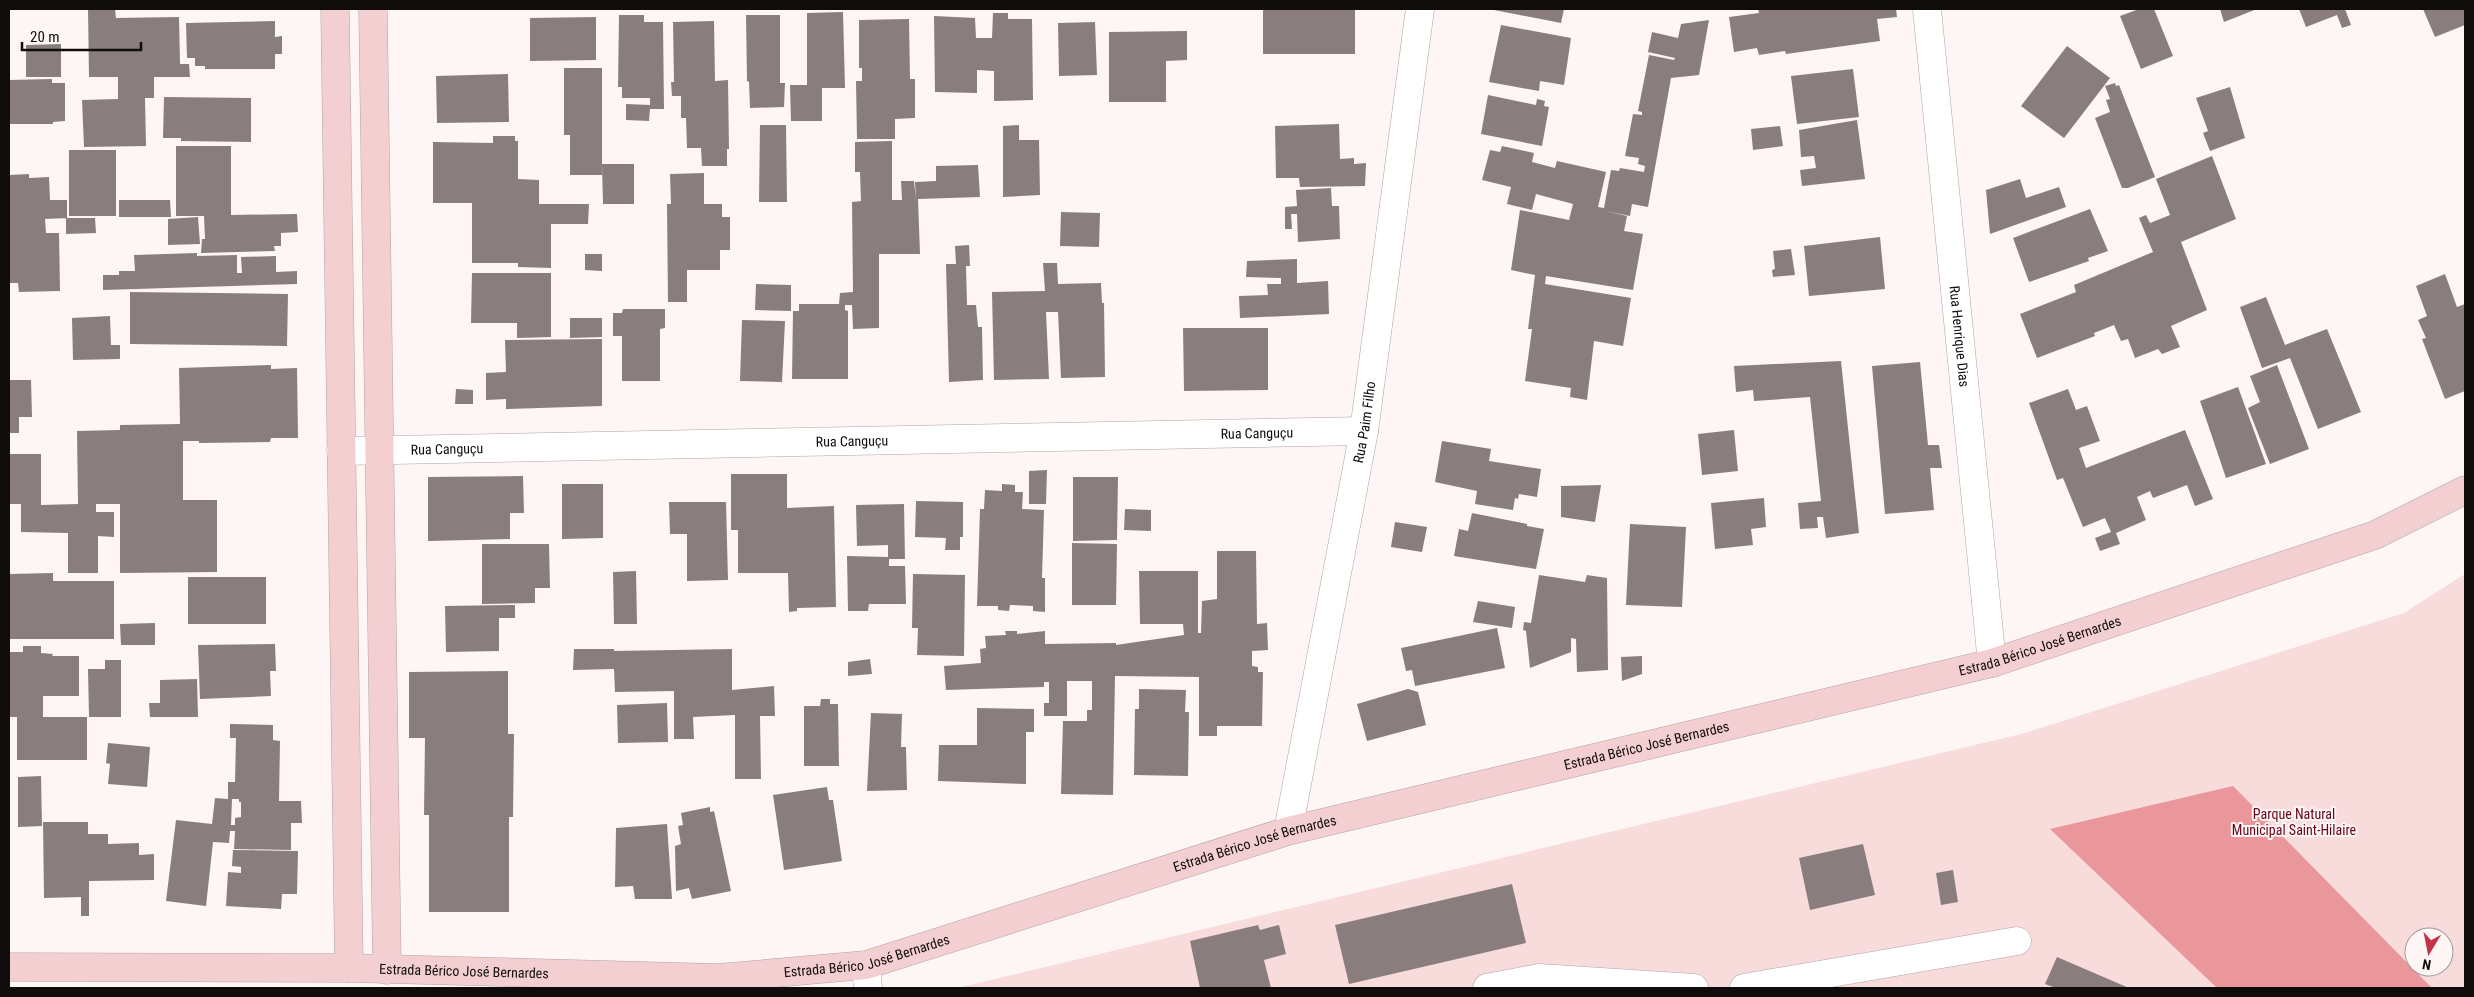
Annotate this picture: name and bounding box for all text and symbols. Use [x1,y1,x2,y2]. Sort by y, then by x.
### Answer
scale bar [22,20,141,52]
text: 20 m [30,28,60,46]
street label: Rua Henrique Dias [1947,285,1973,388]
street label: Rua Paim Filho [1350,380,1379,464]
street label: Rua Canguçu [1220,424,1293,442]
street label: Rua Canguçu [815,432,888,450]
street label: Rua Canguçu [411,440,483,458]
street label: Estrada Bérico José Bernardes [1957,612,2123,679]
street label: Estrada Bérico José Bernardes [1562,718,1731,773]
park label: Parque Natural Municipal Saint-Hilaire [2232,806,2357,838]
street label: Estrada Bérico José Bernardes [1171,812,1338,875]
north arrow [2404,927,2454,977]
street label: Estrada Bérico José Bernardes [783,931,951,980]
text: N [2421,956,2432,973]
street label: Estrada Bérico José Bernardes [379,961,549,981]

